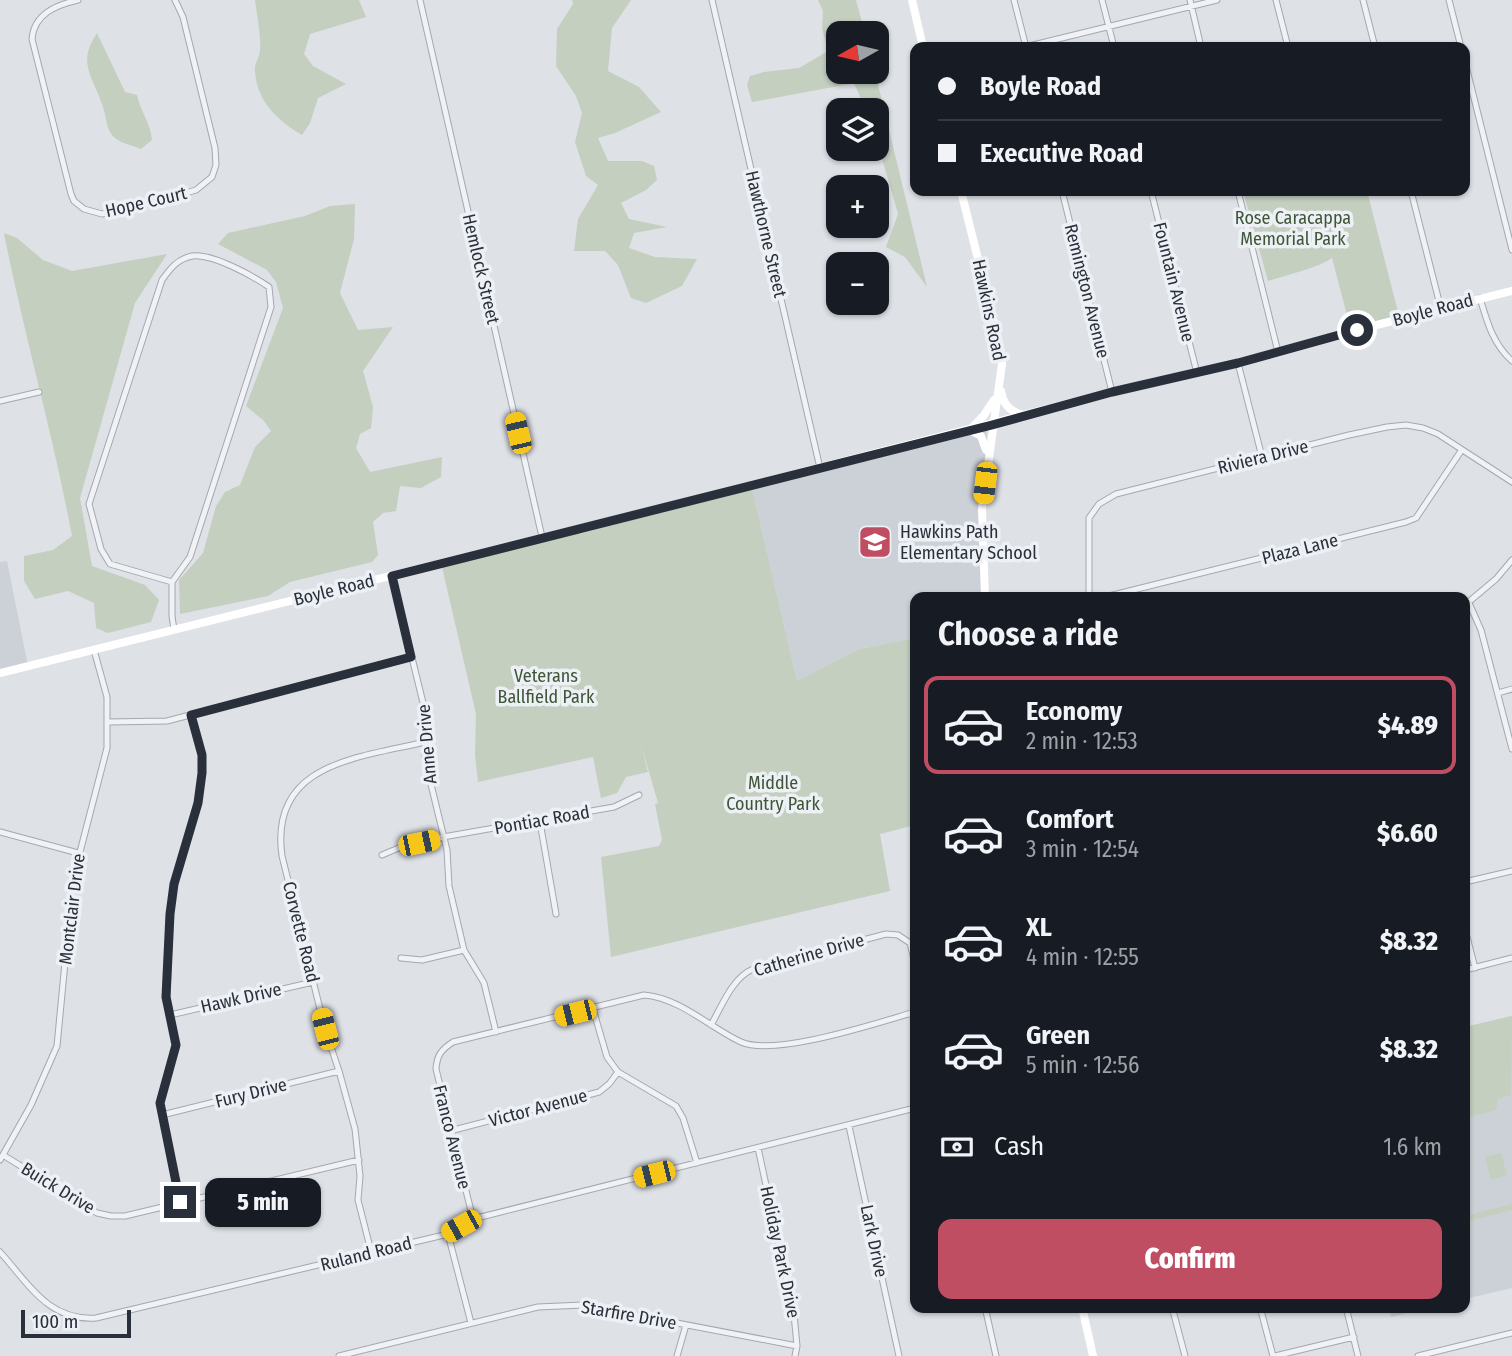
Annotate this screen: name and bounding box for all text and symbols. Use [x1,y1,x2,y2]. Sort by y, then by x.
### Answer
north arrow [826,21,889,84]
map controls [826,21,889,315]
text: Boyle Road [980,71,1101,102]
button: layers [826,98,889,161]
text: Executive Road [980,138,1143,169]
street label: Hawthorne Street [741,168,791,300]
button: + [826,175,889,238]
street label: Hope Court [103,182,189,222]
park label: Rose Caracappa Memorial Park [1235,207,1351,250]
street label: Hemlock Street [458,212,504,326]
street label: Fountain Avenue [1149,220,1200,344]
street label: Remington Avenue [1060,222,1114,361]
button: − [826,252,889,315]
street label: Hawkins Road [968,257,1010,363]
street label: Boyle Road [1390,289,1476,331]
route start [1341,314,1373,346]
car [504,410,533,456]
street label: Riviera Drive [1215,435,1311,479]
car [973,461,998,505]
place label: Hawkins Path Elementary School [900,521,1037,564]
school or university icon: Hawkins Path Elementary School [856,523,894,561]
street label: Plaza Lane [1260,529,1340,569]
street label: Boyle Road [291,569,377,611]
text: Choose a ride [938,615,1119,653]
park label: Veterans Ballfield Park [498,665,595,708]
icon: car [942,694,1005,757]
text: Economy [1026,696,1122,727]
street label: Anne Drive [413,703,441,785]
text: $4.89 [1378,710,1438,741]
text: 2 min · 12:53 [1026,727,1138,755]
park label: Middle Country Park [726,772,820,815]
street label: Pontiac Road [493,801,591,839]
icon: car [942,802,1005,865]
text: Comfort [1026,804,1114,835]
text: $6.60 [1377,818,1438,849]
car [397,828,442,858]
text: 3 min · 12:54 [1026,835,1139,863]
street label: Montclair Drive [54,852,90,966]
street label: Corvette Road [278,879,324,985]
icon: car [942,910,1005,973]
text: XL [1026,912,1052,943]
text: $8.32 [1380,926,1438,957]
street label: Catherine Drive [751,929,867,981]
text: 4 min · 12:55 [1026,943,1139,971]
street label: Hawk Drive [199,978,284,1018]
car [553,998,598,1028]
car [310,1006,341,1052]
icon: car [942,1018,1005,1081]
text: Green [1026,1020,1090,1051]
text: $8.32 [1380,1034,1438,1065]
text: 5 min · 12:56 [1026,1051,1139,1079]
street label: Fury Drive [213,1073,289,1113]
street label: Franco Avenue [428,1083,476,1191]
street label: Victor Avenue [486,1084,590,1132]
icon: cash [938,1128,976,1166]
text: Cash [994,1131,1044,1162]
text: 1.6 km [1383,1133,1442,1161]
street label: Buick Drive [17,1157,99,1219]
car [632,1159,677,1189]
callout: 5 min [204,1178,320,1226]
street label: Holiday Park Drive [755,1184,805,1320]
route end [164,1186,196,1218]
text: 5 min [237,1188,289,1216]
street label: Lark Drive [856,1203,892,1279]
car [438,1207,485,1245]
button: Confirm [938,1219,1442,1299]
street label: Ruland Road [318,1232,414,1276]
street label: Starfire Drive [580,1296,678,1334]
scale bar [21,1307,131,1339]
text: 100 m [32,1310,78,1333]

